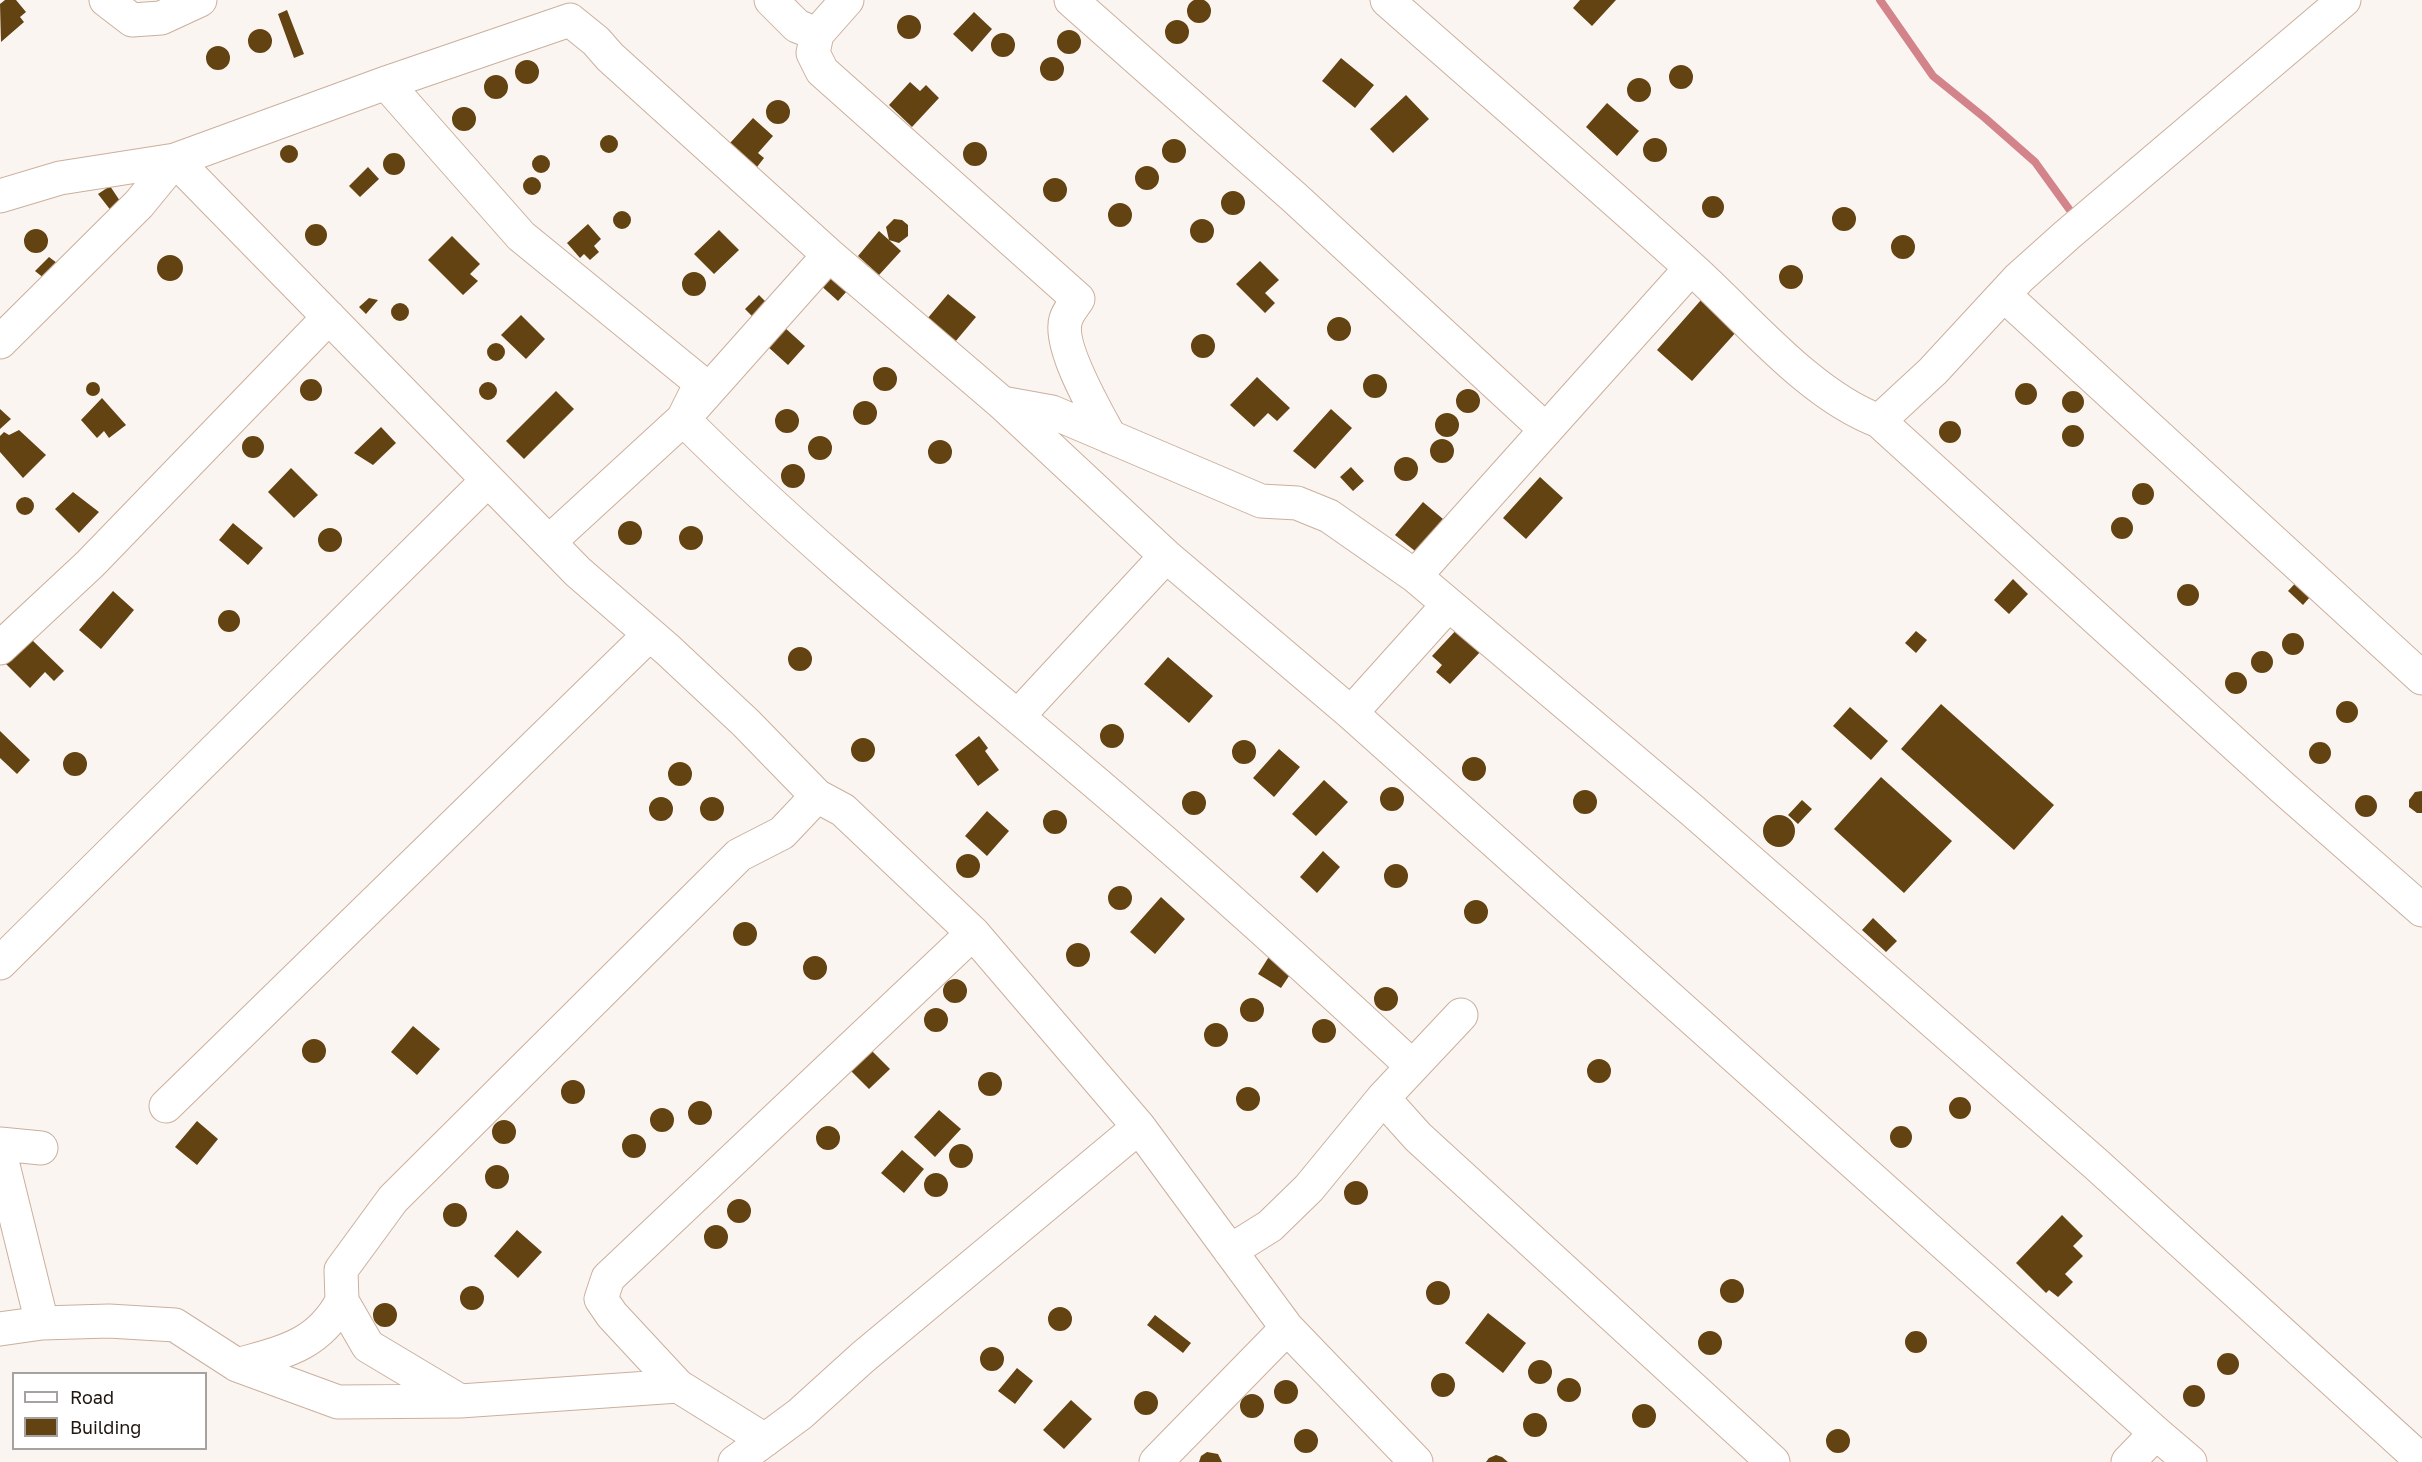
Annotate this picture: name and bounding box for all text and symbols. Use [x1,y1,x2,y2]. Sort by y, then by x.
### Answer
legend [12,1372,207,1450]
text: Road [70,1386,114,1408]
text: Building [70,1416,141,1438]

